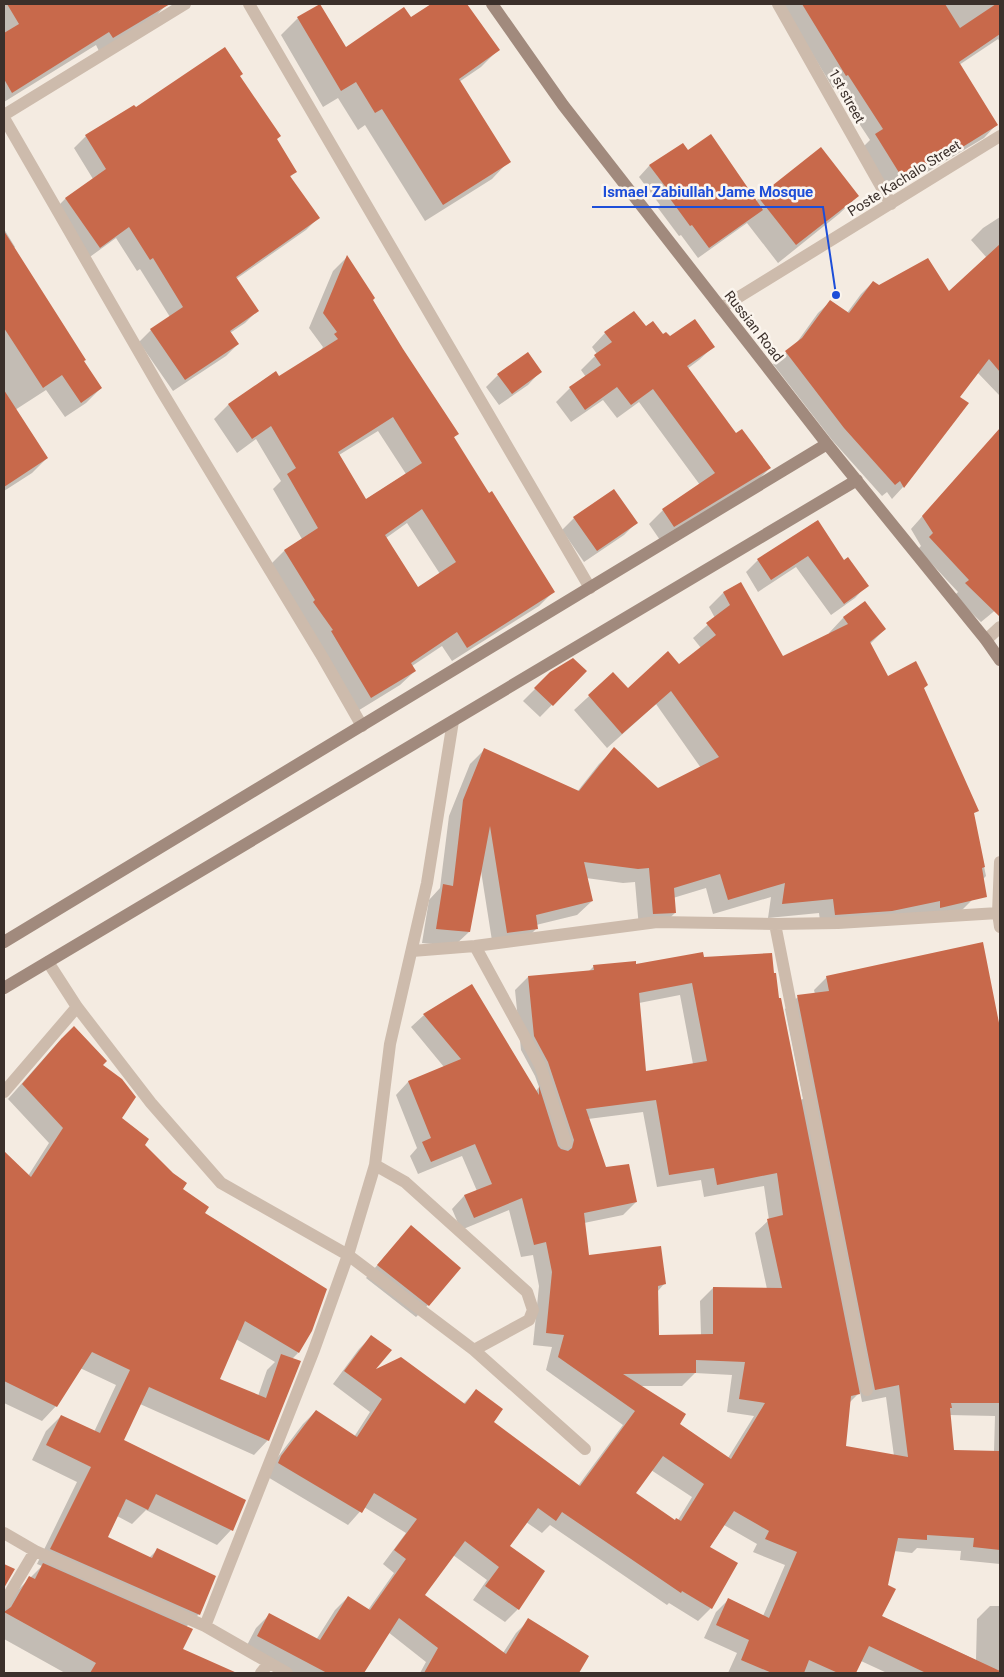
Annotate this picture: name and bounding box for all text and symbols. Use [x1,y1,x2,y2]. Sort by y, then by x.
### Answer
street label: 1st street [826,66,868,126]
street label: Poste Kachalo Street [845,136,964,219]
callout: Ismael Zabiullah Jame Mosque [592,177,823,207]
text: Ismael Zabiullah Jame Mosque [603,183,813,201]
street label: Russian Road [721,288,787,364]

